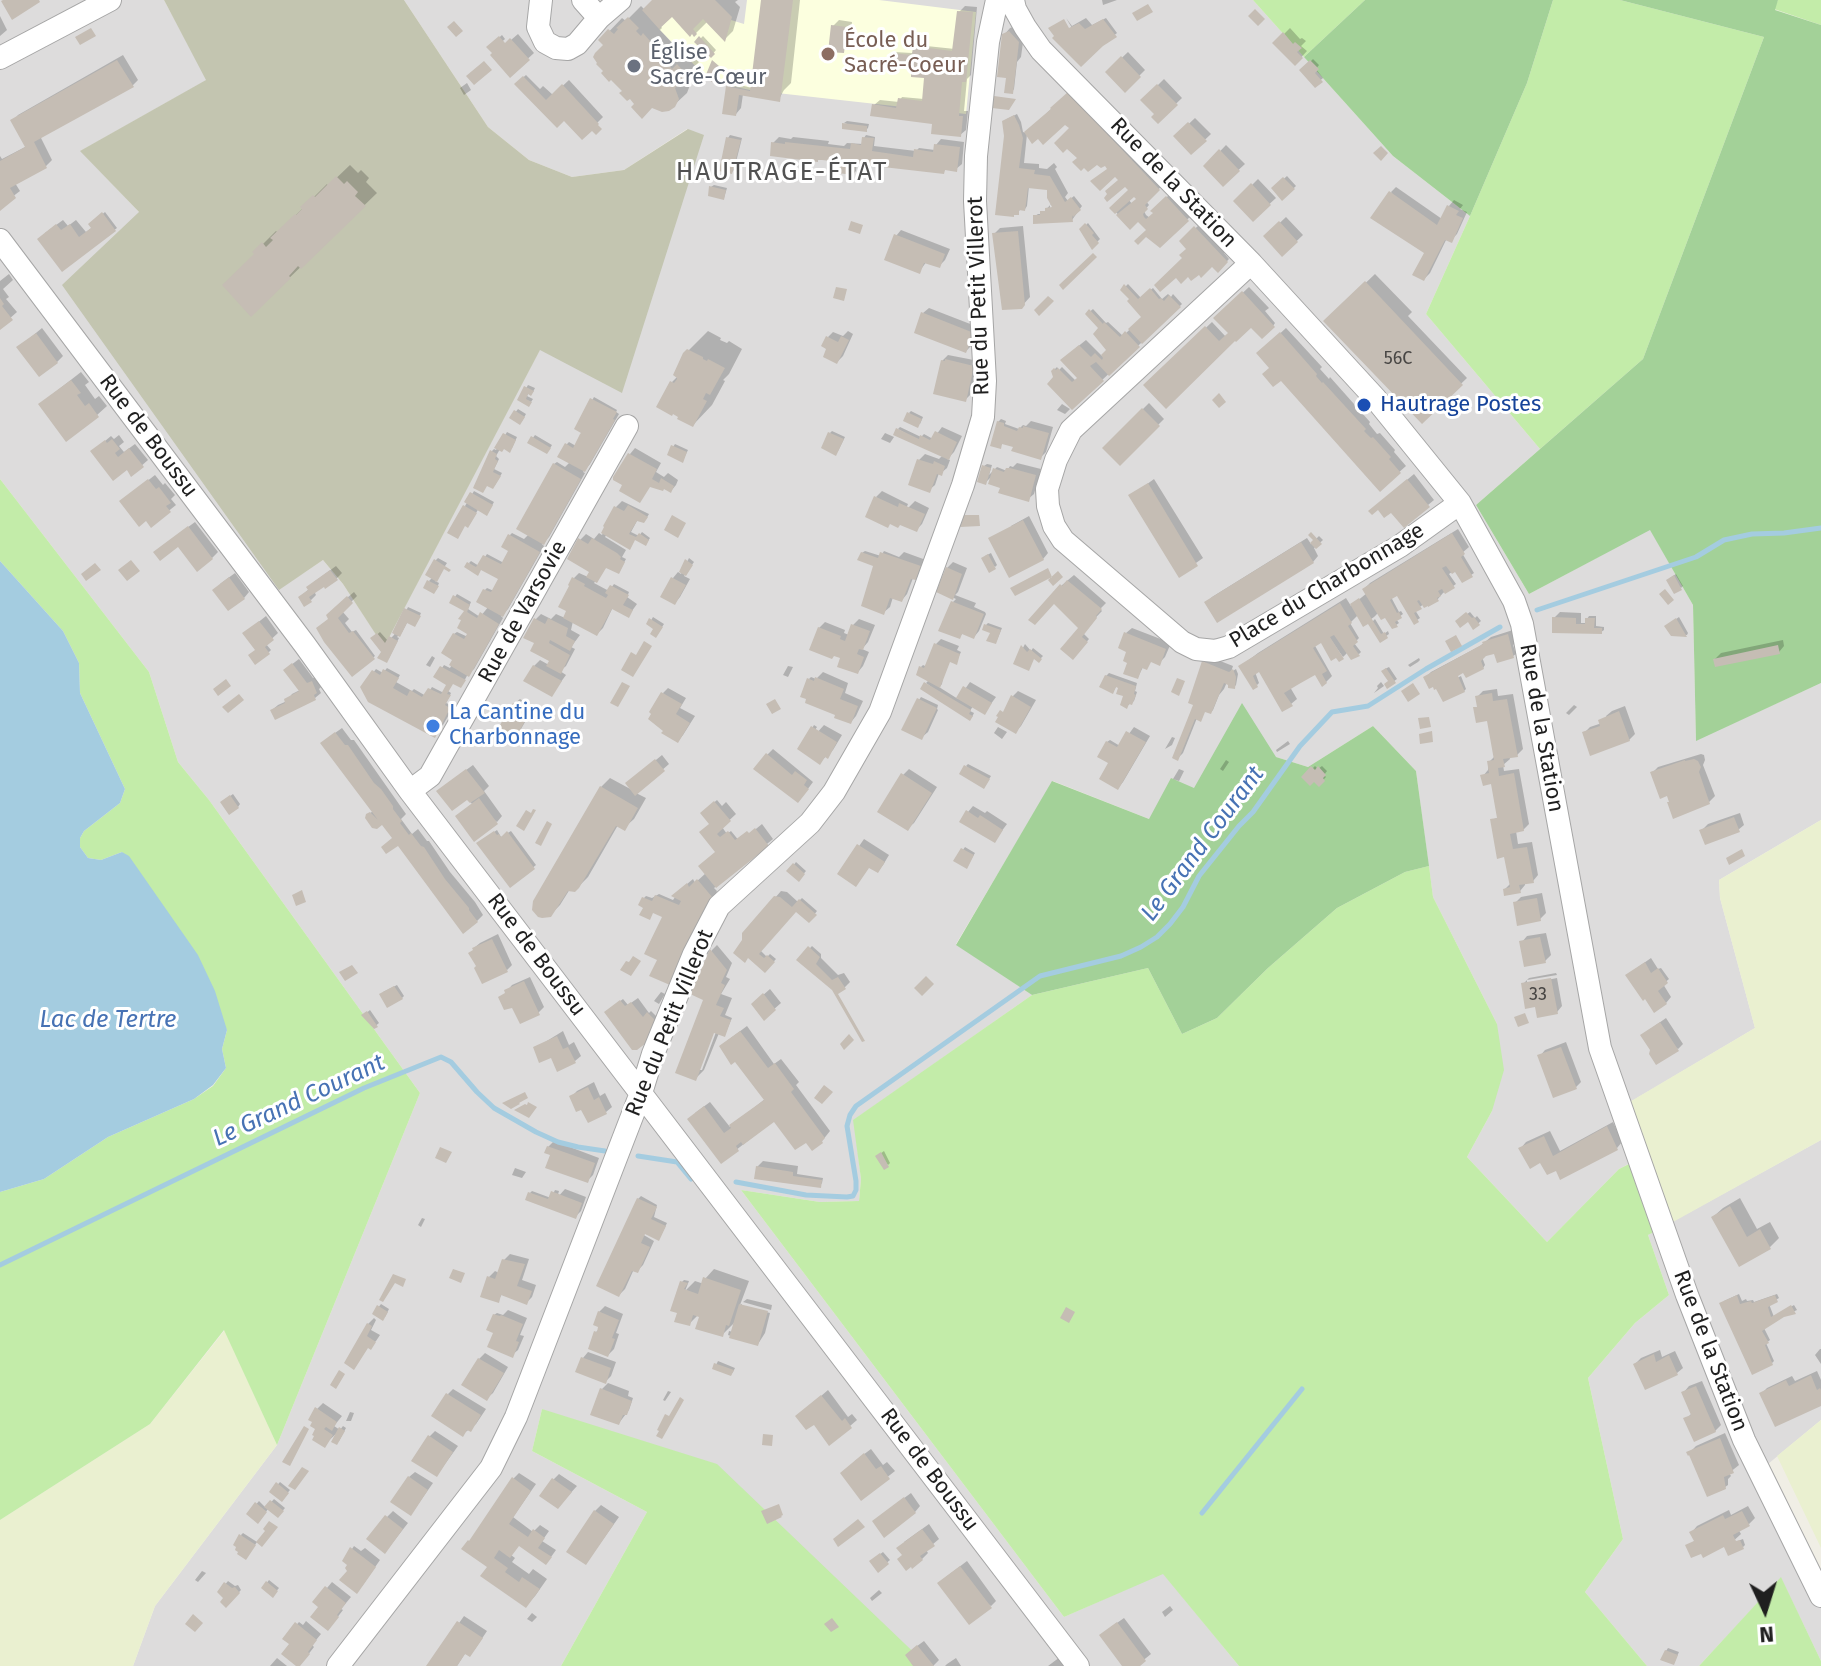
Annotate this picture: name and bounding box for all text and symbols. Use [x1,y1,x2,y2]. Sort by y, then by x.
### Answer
place label: École du Sacré-Coeur [844,28,965,80]
place label: Église Sacré-Cœur [650,40,766,92]
marker: École du Sacré-Coeur [819,45,837,63]
marker: Église Sacré-Cœur [625,57,643,75]
street label: Rue de la Station [1104,112,1242,254]
district label: HAUTRAGE-ÉTAT [676,157,888,189]
street label: Rue du Petit Villerot [962,196,996,396]
house number: 56C [1384,348,1412,370]
street label: Rue de Boussu [93,369,203,503]
place label: Hautrage Postes [1380,392,1541,418]
marker: Hautrage Postes [1355,396,1373,414]
street label: Place du Charbonnage [1225,517,1429,655]
street label: Rue de Varsovie [473,536,573,688]
street label: Rue de la Station [1513,642,1569,814]
place label: La Cantine du Charbonnage [449,700,585,752]
marker: La Cantine du Charbonnage [424,717,442,735]
water label: Le Grand Courant [1135,761,1271,927]
street label: Rue de Boussu [481,888,591,1022]
street label: Rue du Petit Villerot [620,926,720,1120]
house number: 33 [1529,984,1547,1006]
water label: Lac de Tertre [40,1006,176,1034]
water label: Le Grand Courant [209,1049,389,1153]
street label: Rue de la Station [1667,1267,1753,1435]
street label: Rue de Boussu [874,1403,984,1537]
north arrow [1725,1570,1805,1650]
text: N [1758,1620,1775,1648]

